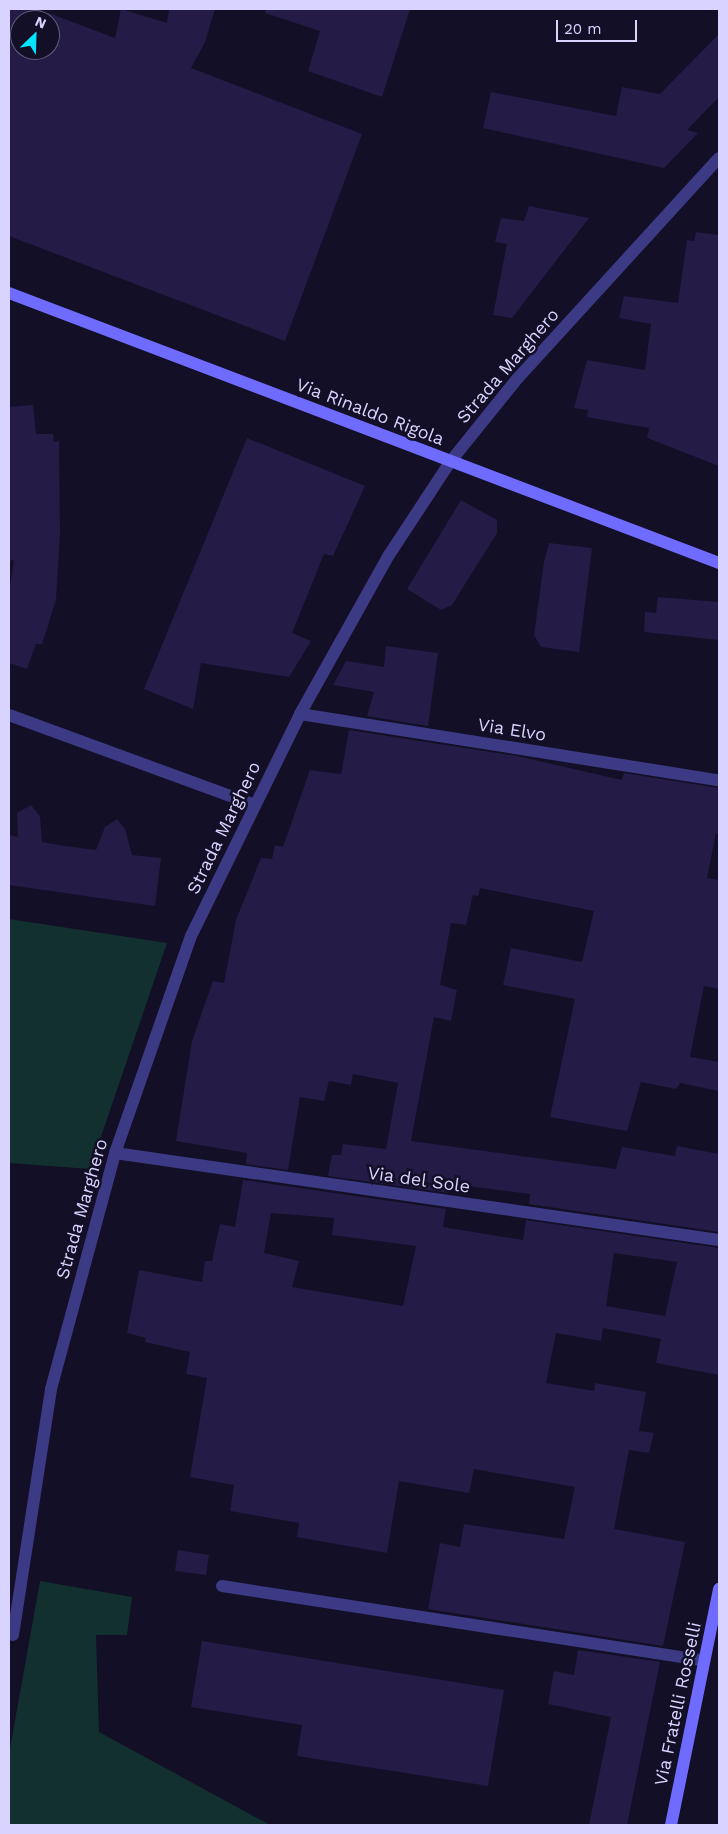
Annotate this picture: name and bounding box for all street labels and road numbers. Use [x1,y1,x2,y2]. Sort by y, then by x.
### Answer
street label: Strada Marghero [452,304,564,428]
street label: Via Rinaldo Rigola [293,374,447,450]
street label: Via Elvo [476,714,548,746]
street label: Strada Marghero [182,758,266,898]
street label: Strada Marghero [52,1136,112,1282]
street label: Via del Sole [366,1162,472,1198]
street label: Via Fratelli Rosselli [650,1620,706,1788]

